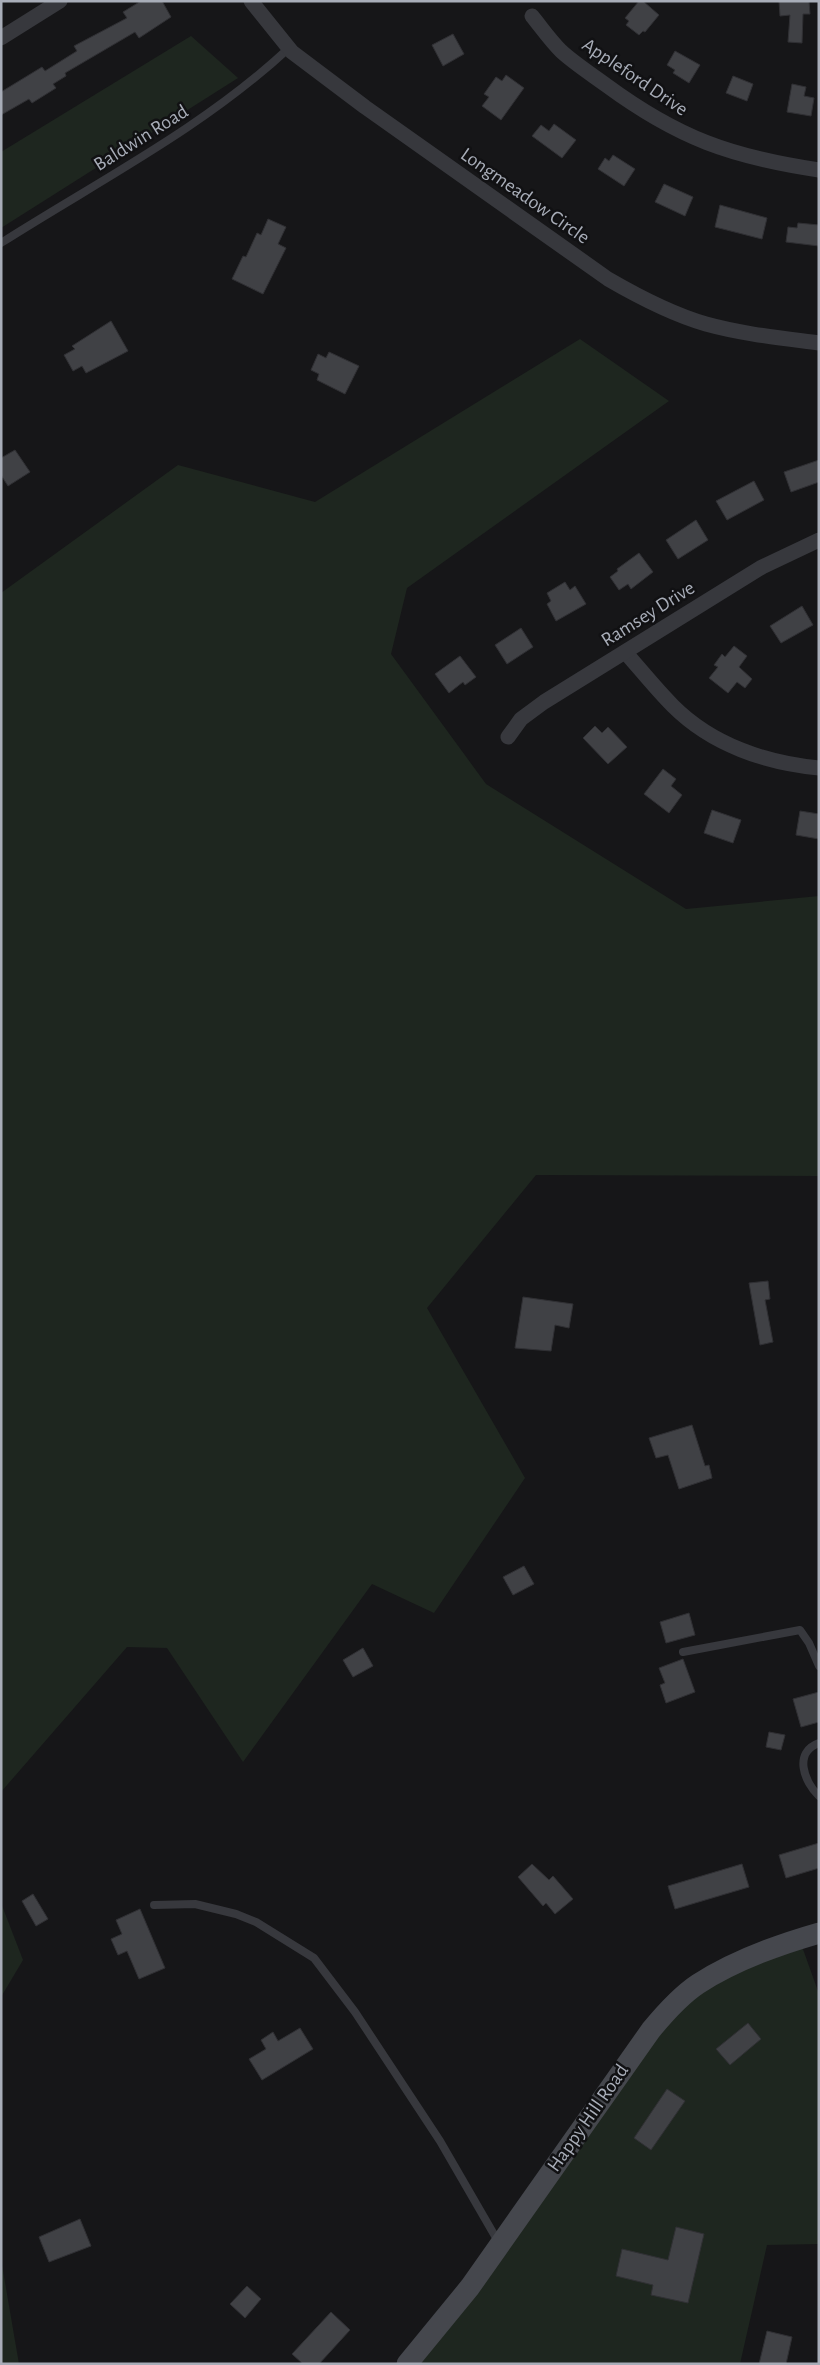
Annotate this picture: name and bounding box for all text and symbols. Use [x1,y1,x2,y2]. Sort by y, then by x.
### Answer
street label: Appleford Drive [579,34,691,120]
street label: Baldwin Road [90,101,192,175]
street label: Longmeadow Circle [457,144,593,248]
street label: Ramsey Drive [598,577,698,651]
street label: Happy Hill Road [544,2061,632,2175]

